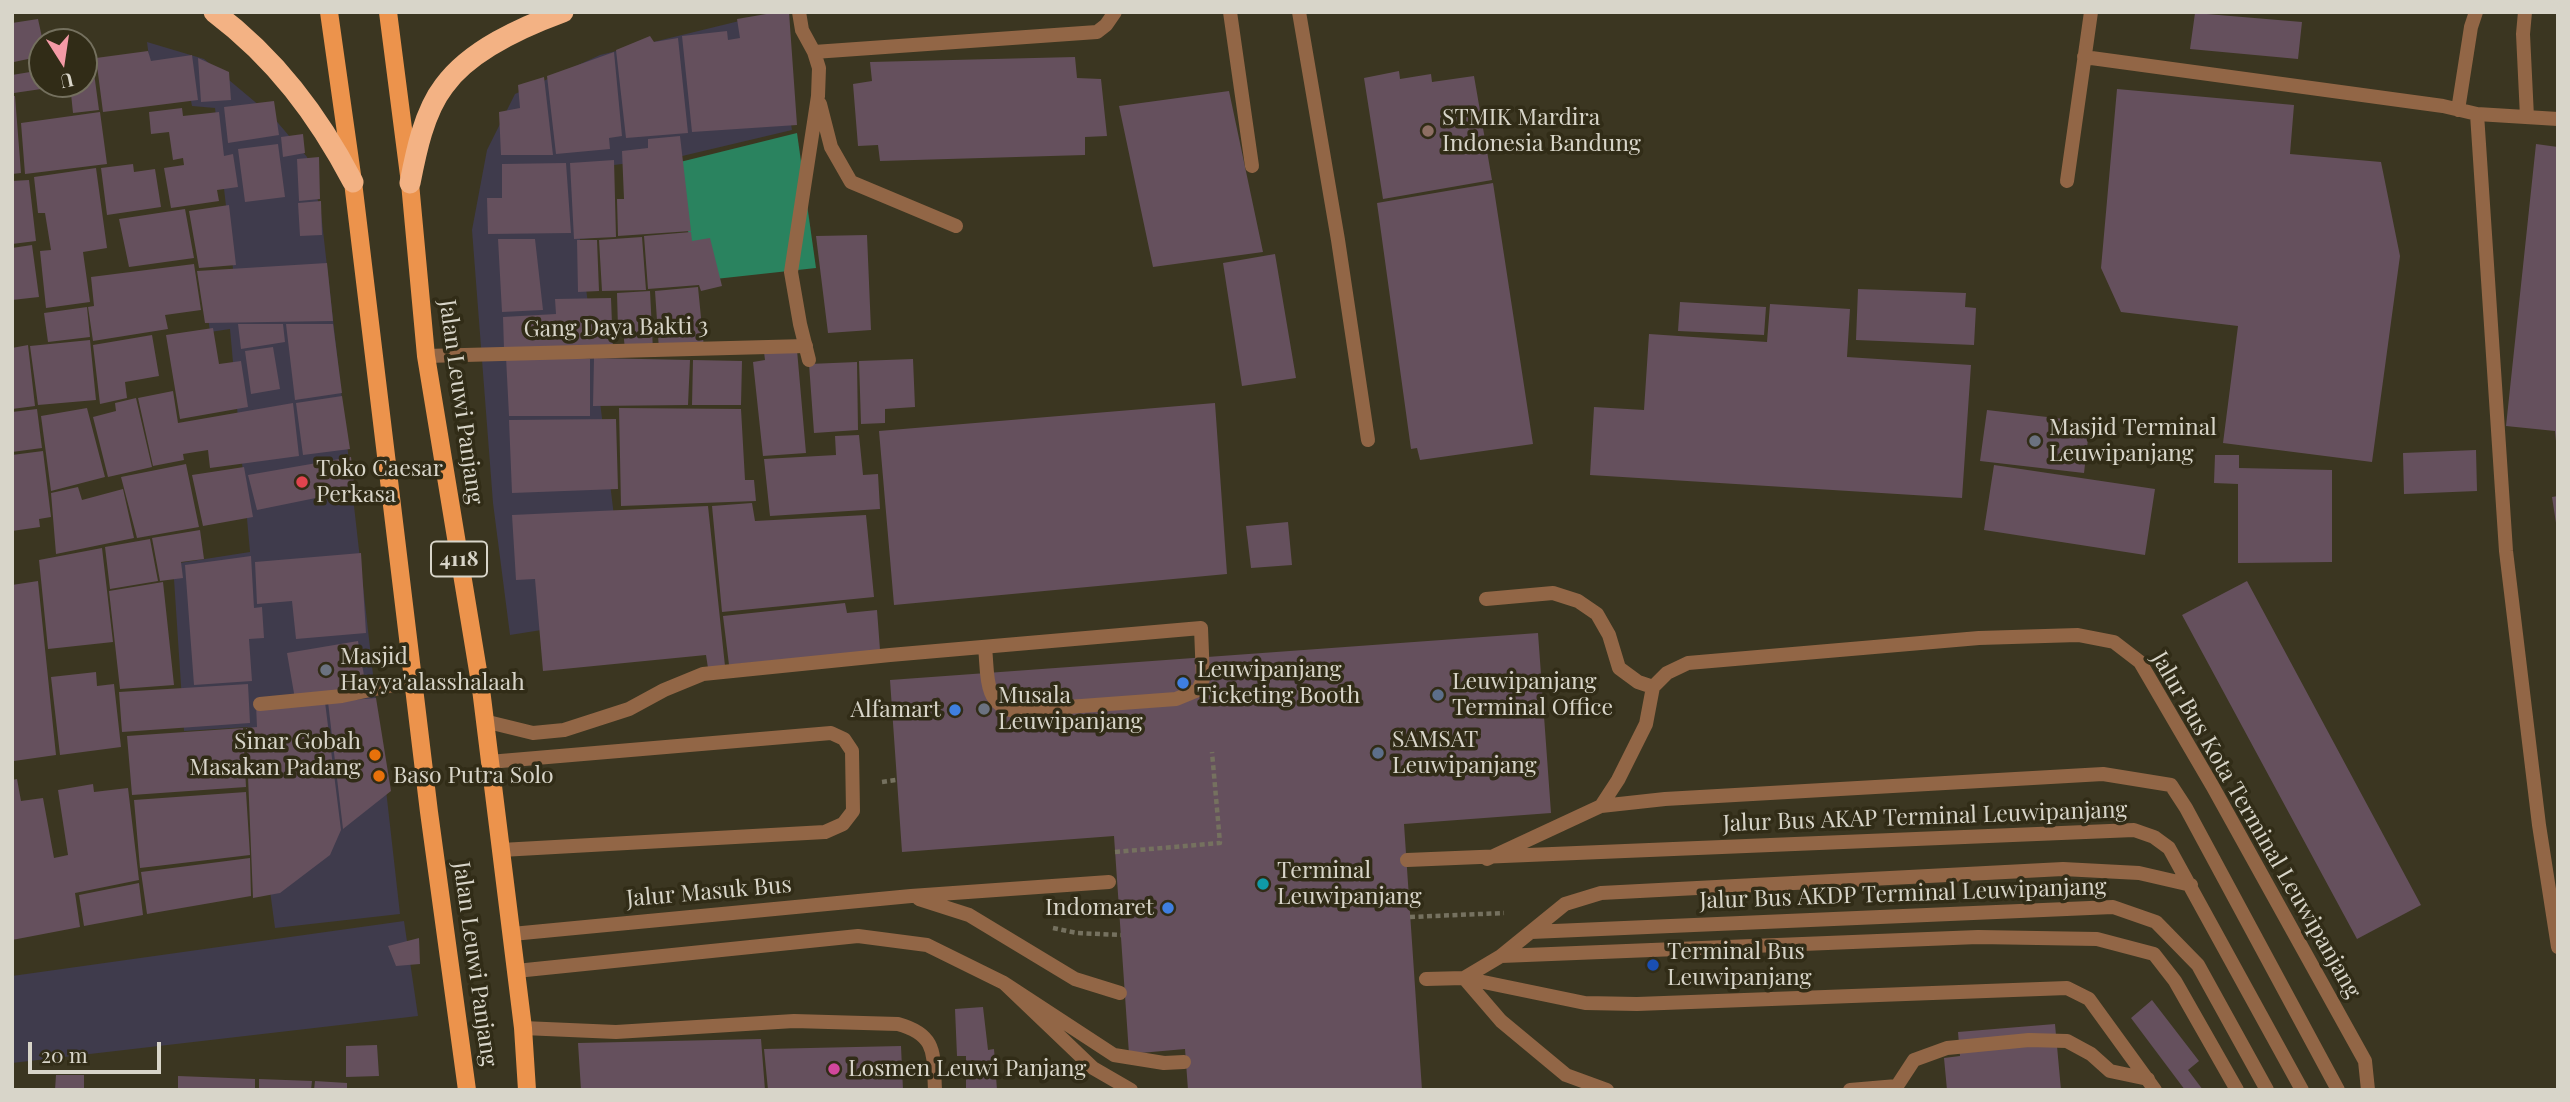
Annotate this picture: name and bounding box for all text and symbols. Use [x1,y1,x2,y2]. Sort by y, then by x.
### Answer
north arrow [28,28,98,98]
text: U [58,68,76,96]
place label: STMIK Mardira Indonesia Bandung [1442,104,1641,158]
marker: STMIK Mardira Indonesia Bandung [1420,123,1436,139]
street label: Jalan Leuwi Panjang [433,298,489,506]
street label: Gang Daya Bakti 3 [523,313,709,343]
place label: Masjid Terminal Leuwipanjang [2049,414,2217,468]
marker: Masjid Terminal Leuwipanjang [2027,433,2043,449]
place label: Toko Caesar Perkasa [316,455,443,509]
marker: Toko Caesar Perkasa [294,474,310,490]
road number: 4118 [431,542,487,576]
place label: Masjid Hayya'alasshalaah [340,643,525,697]
street label: Jalur Bus Kota Terminal Leuwipanjang [2145,647,2367,1003]
place label: Leuwipanjang Ticketing Booth [1197,656,1360,710]
marker: Masjid Hayya'alasshalaah [318,662,334,678]
place label: Leuwipanjang Terminal Office [1452,668,1613,722]
marker: Leuwipanjang Ticketing Booth [1175,675,1191,691]
place label: Musala Leuwipanjang [998,682,1143,736]
marker: Leuwipanjang Terminal Office [1430,687,1446,703]
place label: Alfamart [851,696,941,724]
marker: Musala Leuwipanjang [976,701,992,717]
marker: Alfamart [947,702,963,718]
place label: SAMSAT Leuwipanjang [1392,726,1537,780]
place label: Sinar Gobah Masakan Padang [189,728,361,782]
marker: SAMSAT Leuwipanjang [1370,745,1386,761]
marker: Sinar Gobah Masakan Padang [367,747,383,763]
place label: Baso Putra Solo [393,762,554,790]
marker: Baso Putra Solo [371,768,387,784]
street label: Jalur Bus AKAP Terminal Leuwipanjang [1722,796,2128,838]
place label: Terminal Leuwipanjang [1277,857,1422,911]
street label: Jalan Leuwi Panjang [447,860,503,1068]
street label: Jalur Masuk Bus [625,871,793,913]
street label: Jalur Bus AKDP Terminal Leuwipanjang [1699,873,2107,915]
marker: Terminal Leuwipanjang [1255,876,1271,892]
place label: Indomaret [1045,894,1154,922]
marker: Indomaret [1160,900,1176,916]
place label: Terminal Bus Leuwipanjang [1667,938,1812,992]
marker: Terminal Bus Leuwipanjang [1645,957,1661,973]
scale bar [32,1028,164,1072]
text: 20 m [41,1040,88,1068]
place label: Losmen Leuwi Panjang [848,1055,1086,1083]
marker: Losmen Leuwi Panjang [826,1061,842,1077]

